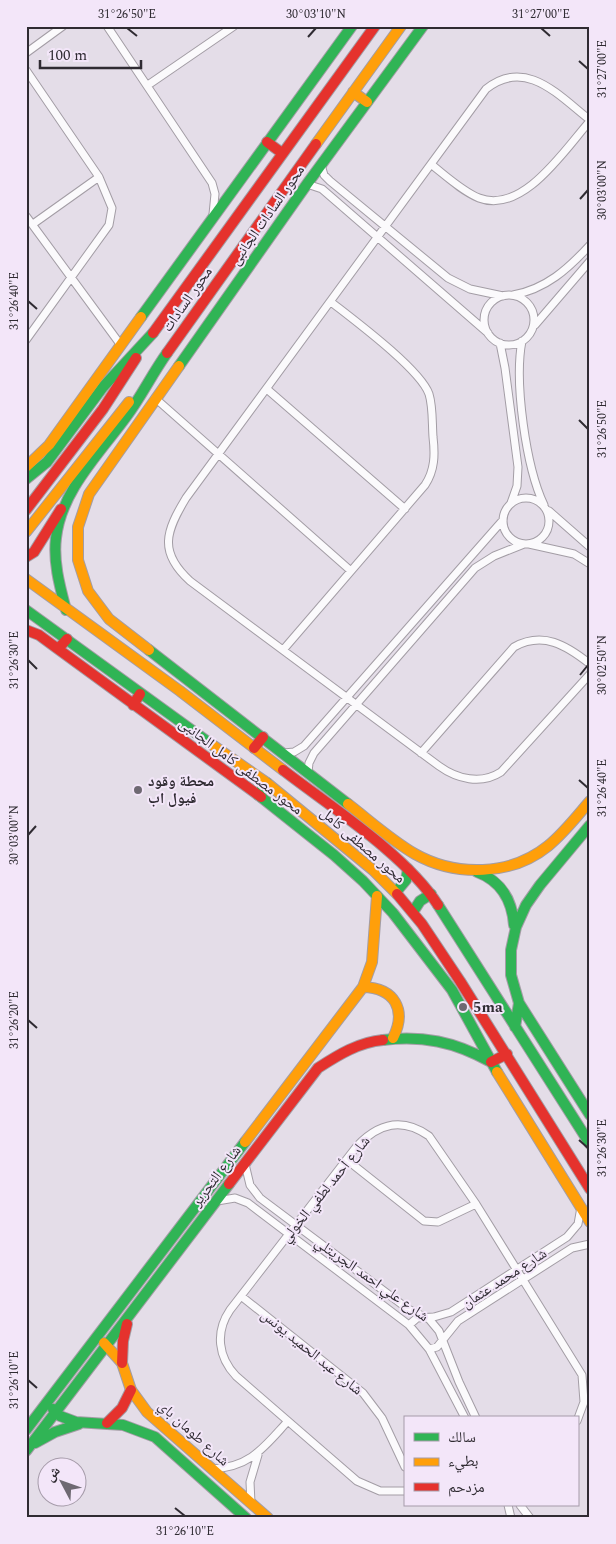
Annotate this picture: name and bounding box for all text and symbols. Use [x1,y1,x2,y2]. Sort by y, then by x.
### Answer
text: 31°26'50"E [98,5,156,24]
text: 30°03'10"N [286,5,346,24]
text: 31°27'00"E [512,5,570,24]
scale bar [40,38,141,70]
text: 31°27'00"E [593,40,612,98]
text: 100 m [48,44,87,67]
street label: محور السادات الجانبى [224,160,311,270]
text: 30°03'00"N [593,160,612,220]
street label: محور السادات [156,262,218,337]
text: 31°26'40"E [5,272,24,330]
text: 31°26'50"E [593,400,612,458]
text: 31°26'30"E [5,631,24,689]
text: 30°02'50"N [593,635,612,695]
street label: محور مصطفى كامل الجانبى [174,712,308,821]
text: 31°26'40"E [593,759,612,817]
place label: محطة وقود فيول اب [148,770,214,810]
marker: محطة وقود فيول اب [132,784,144,796]
street label: محور مصطفى كامل [315,802,411,889]
text: 30°03'00"N [5,805,24,865]
text: 31°26'20"E [5,991,24,1049]
place label: 5ma [473,996,503,1019]
marker: 5ma [457,1001,469,1013]
text: 31°26'30"E [593,1119,612,1177]
street label: شارع أحمد لطفي الخولي [275,1131,376,1248]
street label: شارع التحرير [185,1141,247,1213]
street label: شارع علي احمد الجريتلي [310,1231,434,1328]
street label: شارع محمد عثمان [457,1242,552,1315]
street label: شارع عبد الحميد يونس [256,1304,368,1401]
text: 31°26'10"E [5,1351,24,1409]
street label: شارع طومان باي [153,1395,235,1472]
legend [404,1416,578,1506]
text: سالك [448,1426,476,1449]
text: بطيء [448,1450,478,1473]
north arrow [38,1456,88,1506]
text: ش [40,1461,65,1486]
text: مزدحم [448,1476,485,1499]
text: 31°26'10"E [156,1522,214,1541]

